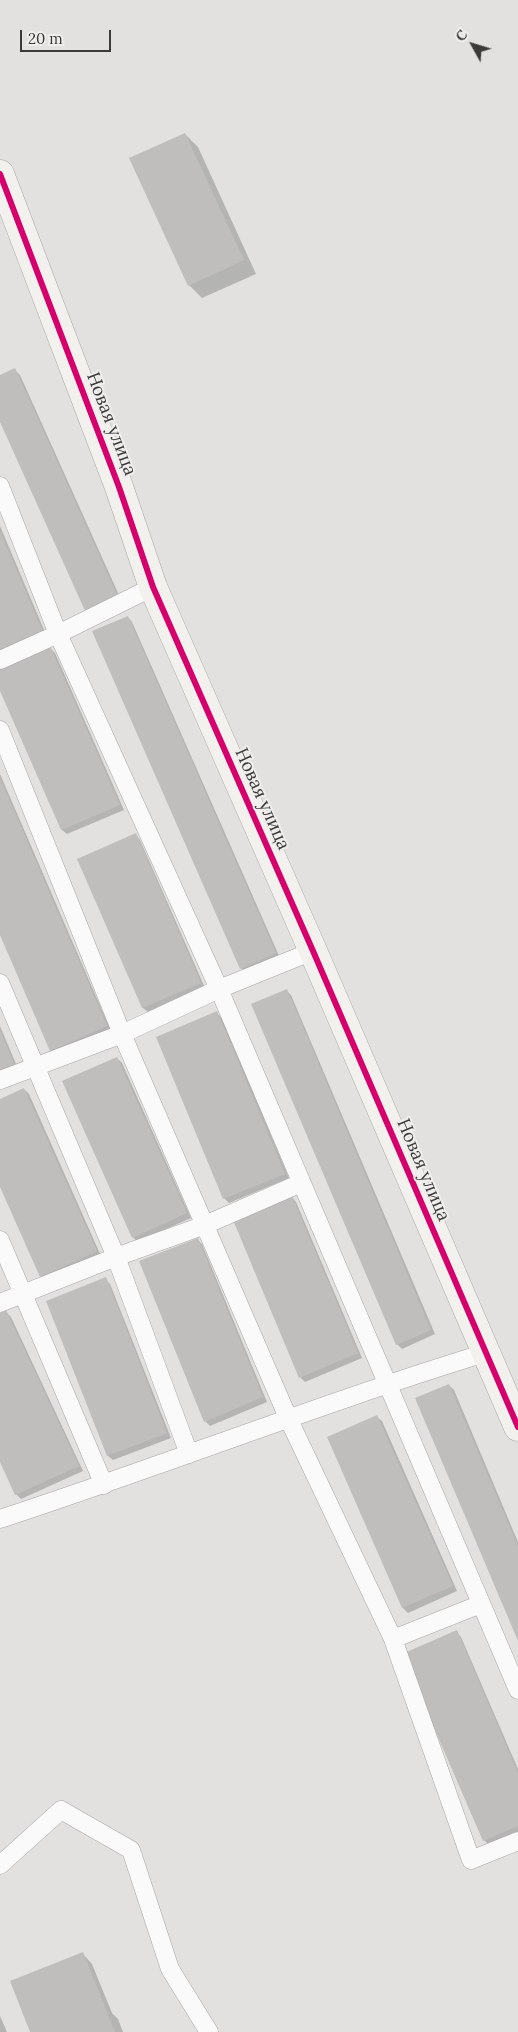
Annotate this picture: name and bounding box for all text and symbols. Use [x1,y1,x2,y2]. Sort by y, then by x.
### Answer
scale bar [22,20,114,52]
north arrow [448,20,498,70]
text: С [451,26,471,45]
text: 20 m [28,29,63,48]
street label: Новая улица [81,369,141,479]
street label: Новая улица [230,745,294,853]
street label: Новая улица [392,1116,454,1224]

